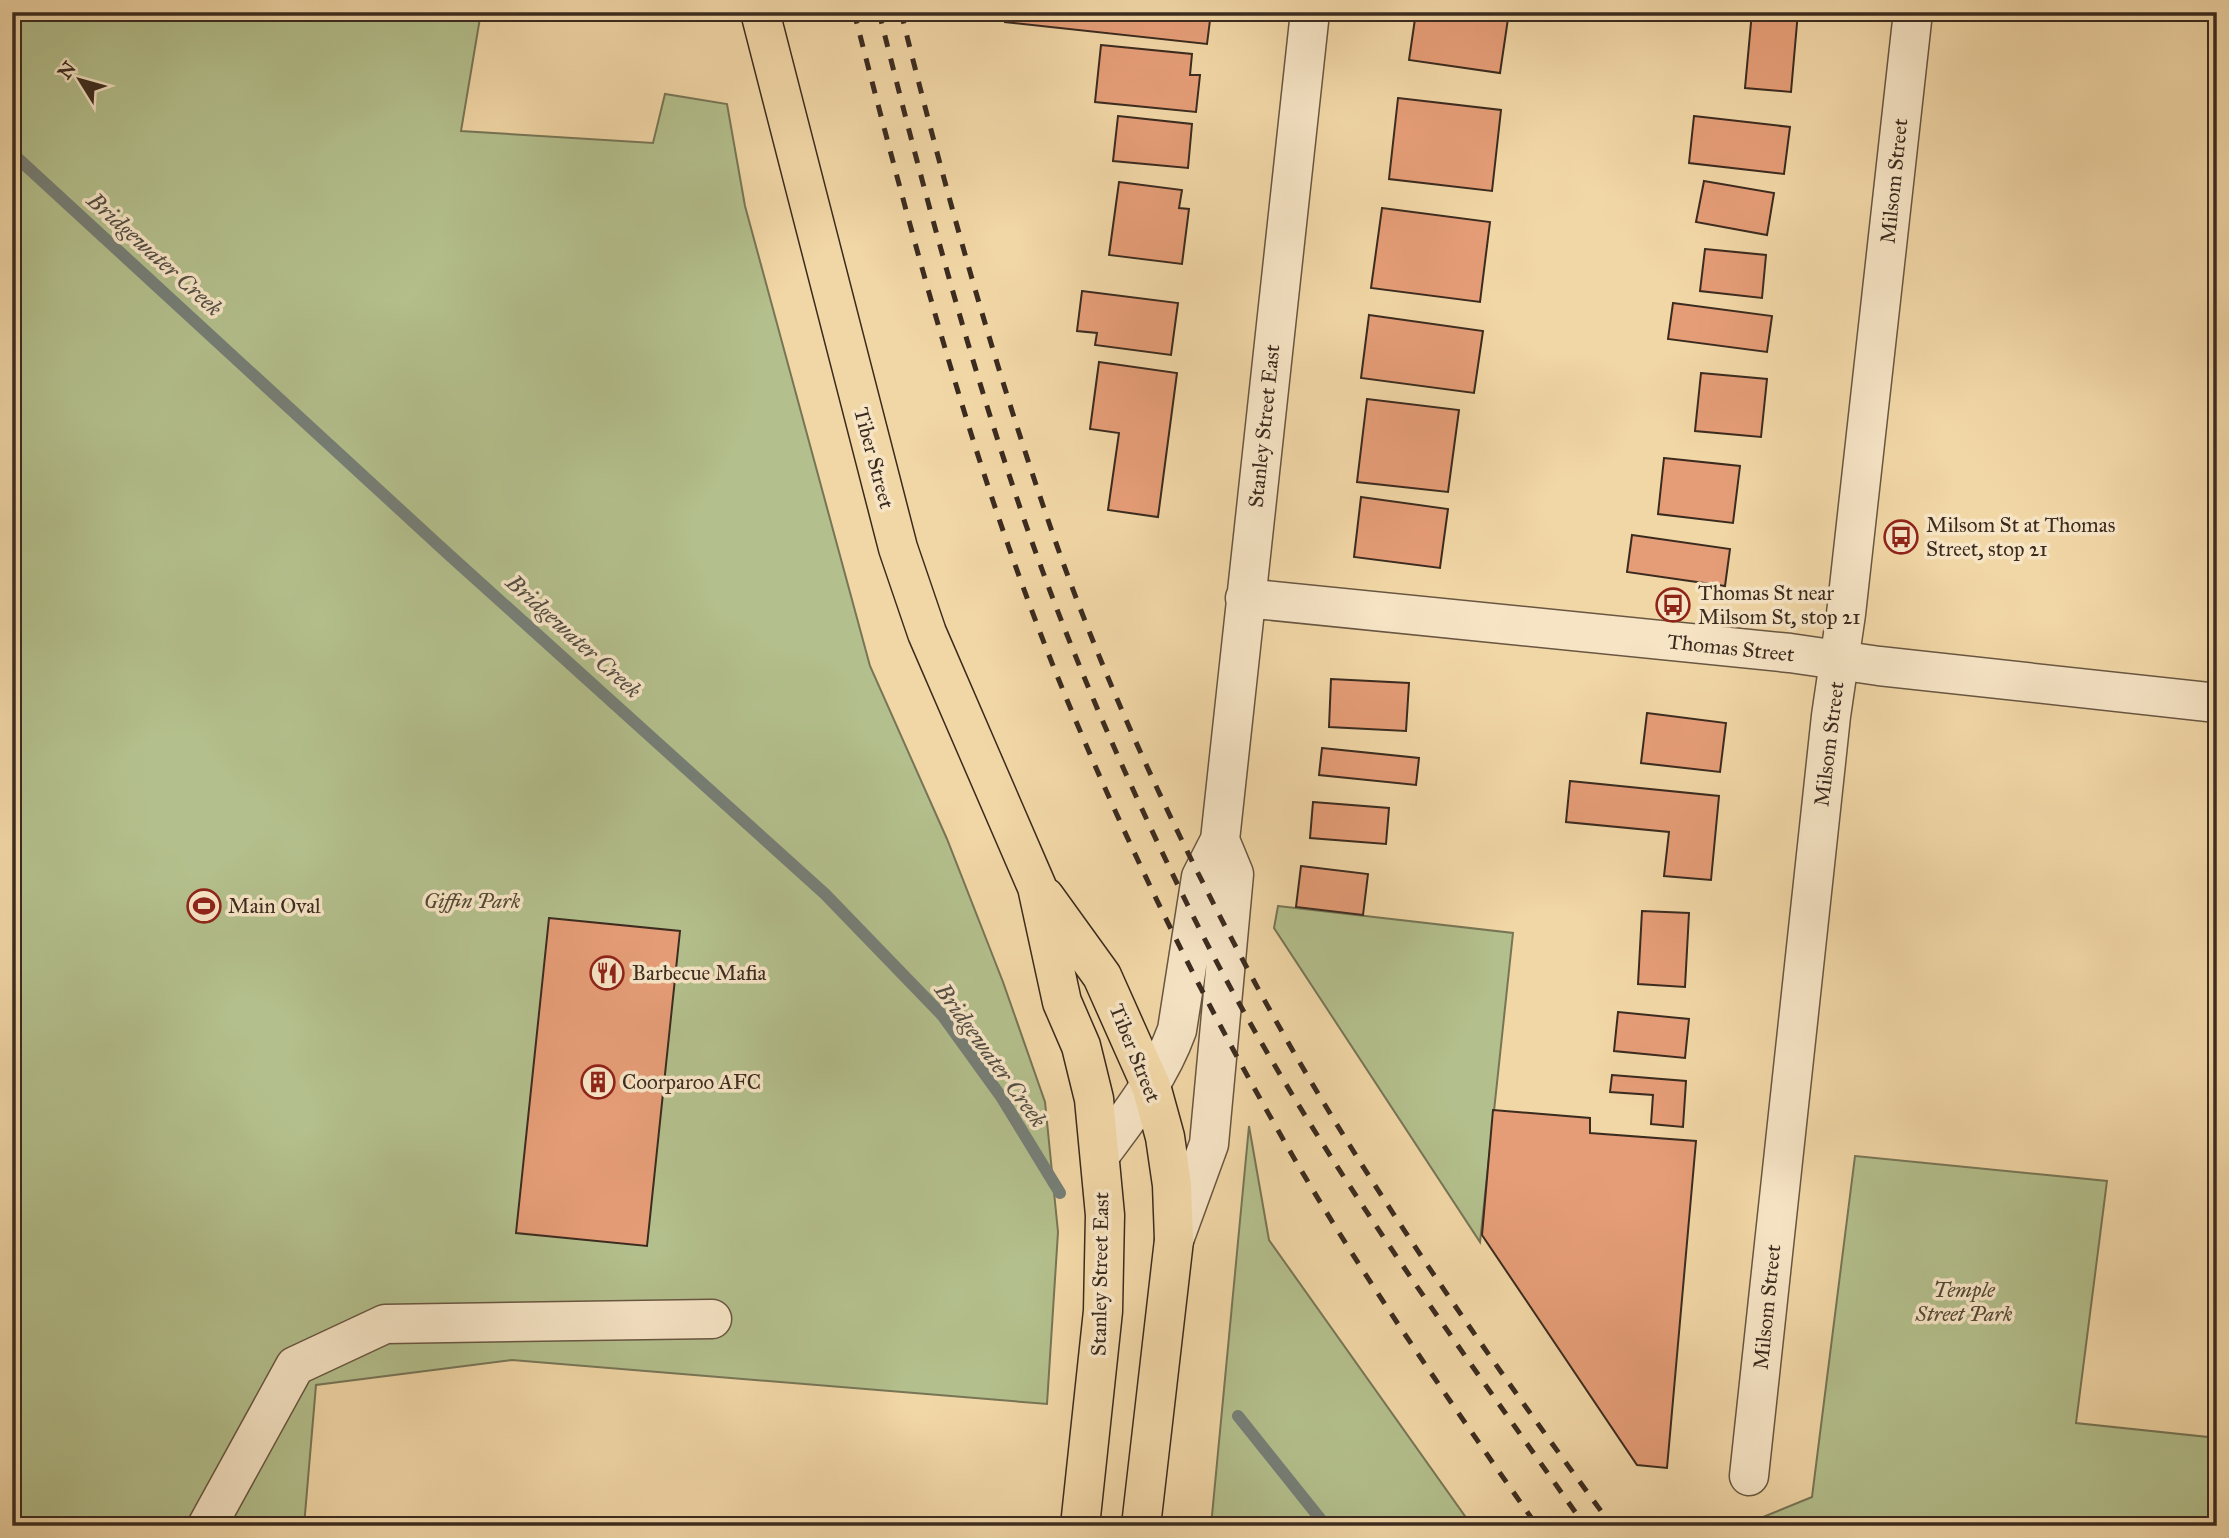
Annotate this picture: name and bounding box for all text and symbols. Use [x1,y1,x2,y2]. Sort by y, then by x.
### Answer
north arrow [46,46,116,116]
text: N [53,57,81,83]
street label: Milsom Street [1874,117,1914,245]
water label: Bridgewater Creek [81,185,228,322]
street label: Stanley Street East [1242,343,1286,509]
street label: Tiber Street [848,405,900,512]
place label: Milsom St at Thomas Street, stop 21 [1926,512,2115,562]
bus stop icon: Milsom St at Thomas Street, stop 21 [1882,518,1920,556]
water label: Bridgewater Creek [500,567,647,704]
place label: Thomas St near Milsom St, stop 21 [1698,580,1861,630]
bus stop icon: Thomas St near Milsom St, stop 21 [1654,586,1692,624]
street label: Thomas Street [1666,628,1796,668]
street label: Milsom Street [1808,679,1850,808]
sports icon: Main Oval [185,887,223,925]
park label: Giffin Park [424,888,521,914]
place label: Main Oval [228,893,321,919]
restaurant icon: Barbecue Mafia [588,954,626,992]
place label: Barbecue Mafia [632,960,767,986]
water label: Bridgewater Creek [929,976,1053,1133]
street label: Tiber Street [1104,1000,1167,1106]
building icon: Coorparoo AFC [579,1063,617,1101]
place label: Coorparoo AFC [622,1069,761,1095]
street label: Stanley Street East [1086,1191,1114,1356]
street label: Milsom Street [1747,1243,1787,1371]
park label: Temple Street Park [1915,1277,2013,1327]

